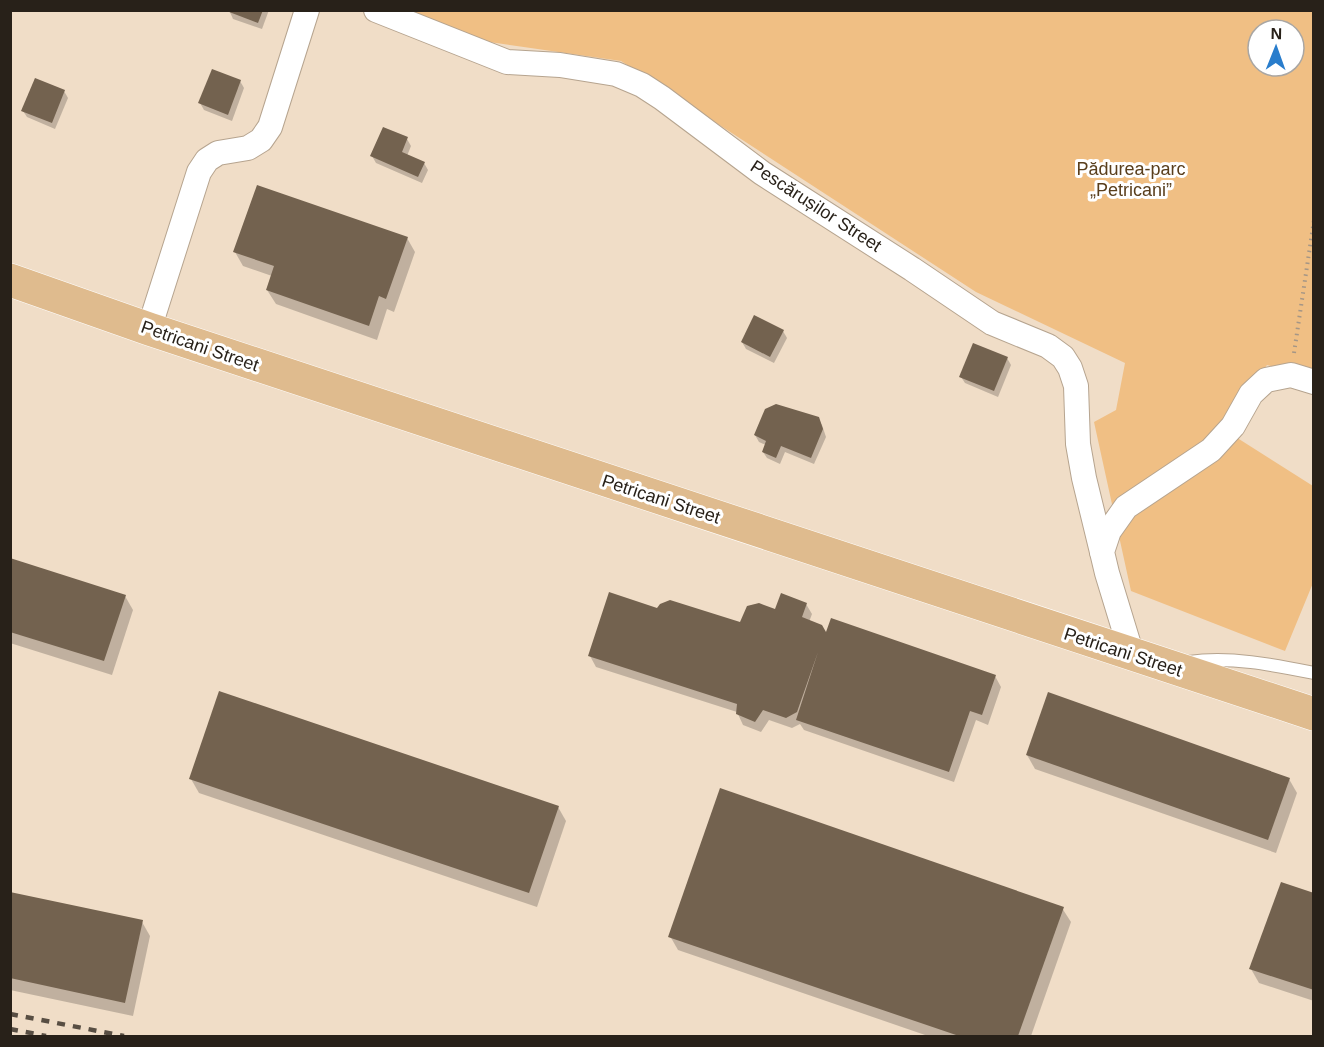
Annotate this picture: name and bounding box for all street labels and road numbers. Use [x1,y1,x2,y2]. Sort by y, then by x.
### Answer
street label: Pescărușilor Street [747,156,885,256]
street label: Petricani Street [139,317,261,375]
street label: Petricani Street [599,470,723,528]
street label: Petricani Street [1061,623,1185,681]

